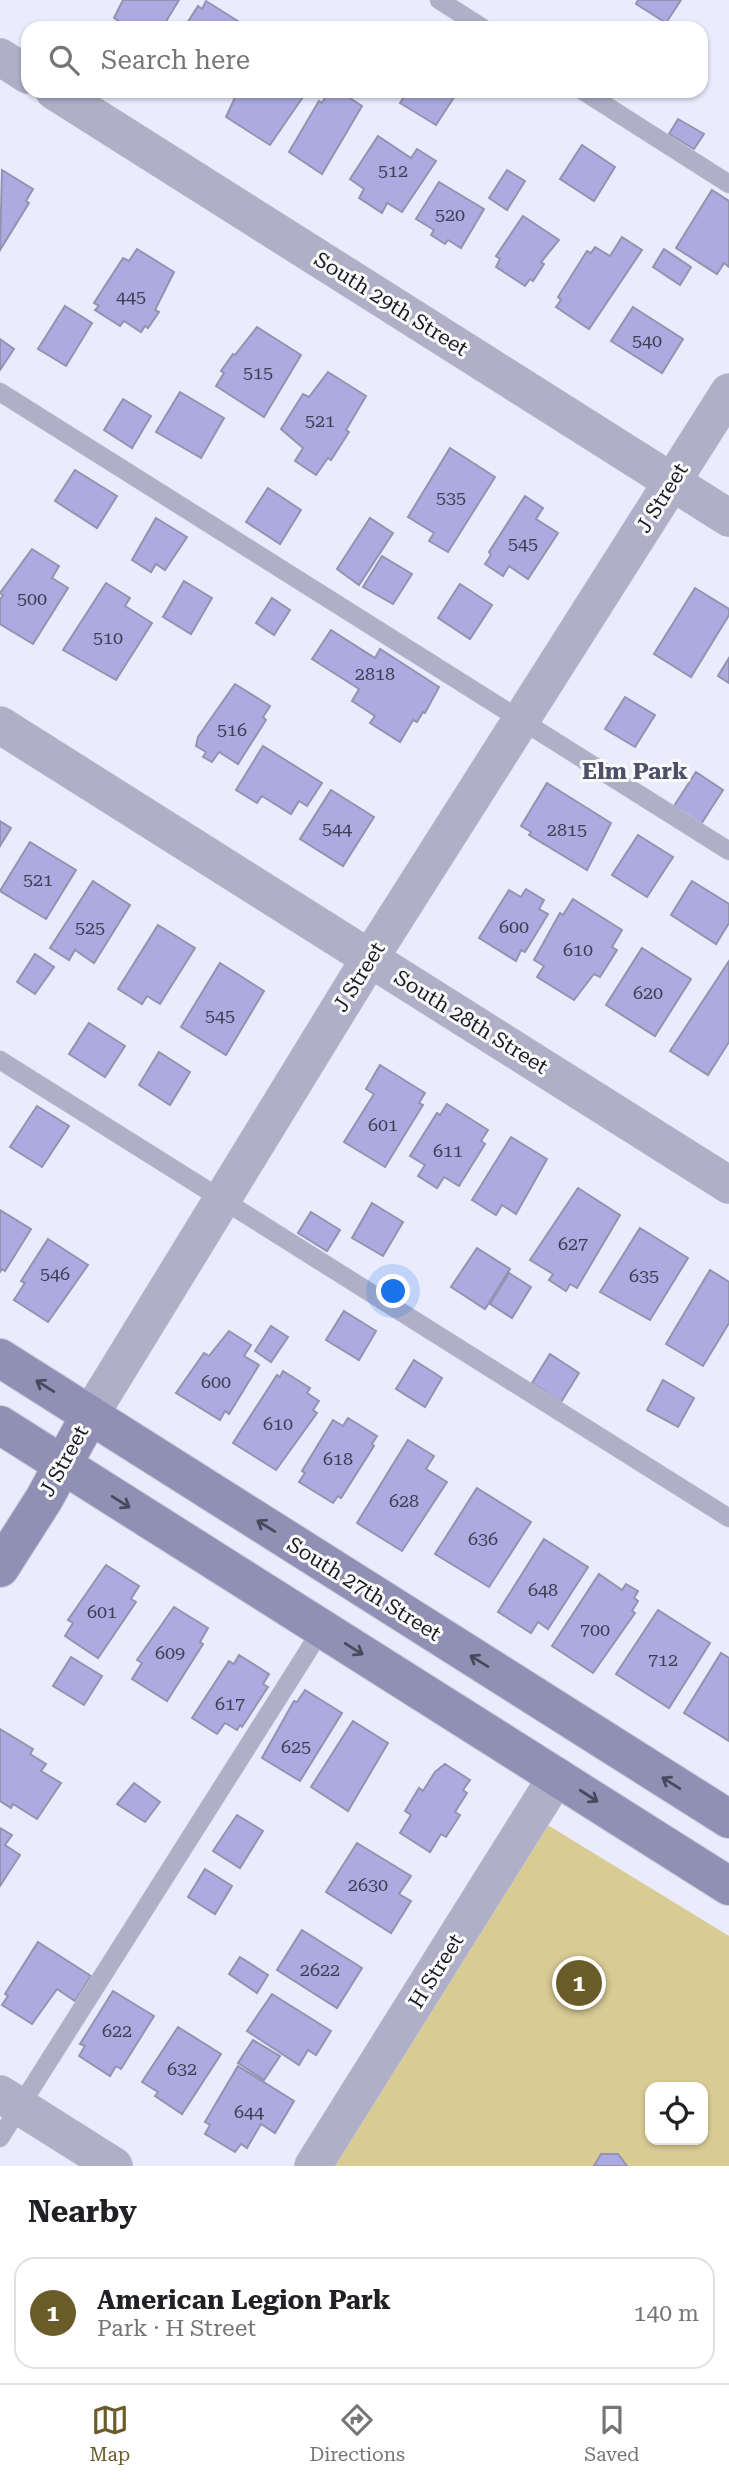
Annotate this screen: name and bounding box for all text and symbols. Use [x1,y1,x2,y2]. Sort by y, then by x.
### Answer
search box [21,21,708,98]
icon: search [45,41,83,79]
text: Search here [101,45,250,75]
house number: 512 [378,160,408,181]
house number: 520 [435,204,465,225]
street label: South 29th Street [310,247,472,361]
house number: 445 [116,286,146,307]
house number: 540 [632,330,662,351]
house number: 515 [243,362,273,383]
house number: 521 [305,410,335,431]
street label: J Street [631,459,693,537]
house number: 535 [436,487,466,508]
house number: 545 [508,533,538,554]
house number: 500 [17,588,47,609]
house number: 510 [93,627,123,648]
house number: 2818 [355,663,395,684]
house number: 516 [217,719,247,740]
district label: Elm Park [582,758,688,785]
house number: 544 [322,818,352,839]
house number: 2815 [547,819,587,840]
house number: 521 [23,869,53,890]
house number: 600 [499,916,529,937]
house number: 525 [75,917,105,938]
street label: J Street [328,938,390,1016]
house number: 610 [563,939,593,960]
street label: South 28th Street [390,965,552,1079]
house number: 620 [633,982,663,1003]
house number: 545 [205,1005,235,1026]
house number: 601 [368,1114,398,1135]
house number: 611 [433,1140,463,1161]
house number: 627 [558,1233,588,1254]
house number: 546 [40,1263,70,1284]
house number: 635 [629,1265,659,1286]
your location [376,1274,410,1308]
house number: 600 [201,1371,231,1392]
one-way arrow [36,1379,55,1393]
house number: 610 [263,1413,293,1434]
street label: J Street [35,1421,93,1501]
house number: 618 [323,1448,353,1469]
house number: 628 [389,1490,419,1511]
one-way arrow [110,1495,130,1509]
one-way arrow [257,1519,277,1533]
house number: 636 [468,1528,498,1549]
street label: South 27th Street [283,1532,445,1646]
house number: 648 [528,1579,558,1600]
house number: 601 [87,1601,117,1622]
house number: 700 [580,1619,610,1640]
house number: 609 [155,1642,185,1663]
one-way arrow [344,1643,364,1657]
house number: 712 [648,1649,678,1670]
one-way arrow [470,1654,489,1669]
house number: 617 [215,1693,245,1714]
house number: 625 [281,1736,311,1757]
one-way arrow [662,1776,682,1790]
one-way arrow [578,1790,598,1804]
house number: 2630 [348,1874,388,1895]
street label: H Street [404,1929,468,2013]
pin: 1 [556,1957,602,2009]
house number: 2622 [300,1959,340,1980]
house number: 622 [102,2020,132,2041]
house number: 632 [167,2058,197,2079]
map controls [645,2082,708,2145]
button: locate [645,2082,708,2145]
house number: 644 [234,2101,264,2122]
text: Nearby [28,2194,137,2229]
text: American Legion Park [97,2285,391,2315]
text: 1 [47,2300,59,2327]
text: 140 m [634,2300,699,2327]
text: Park · H Street [97,2315,256,2342]
tab: Map [90,2401,130,2466]
tab: Directions [309,2401,405,2466]
tab: Saved [584,2401,639,2466]

